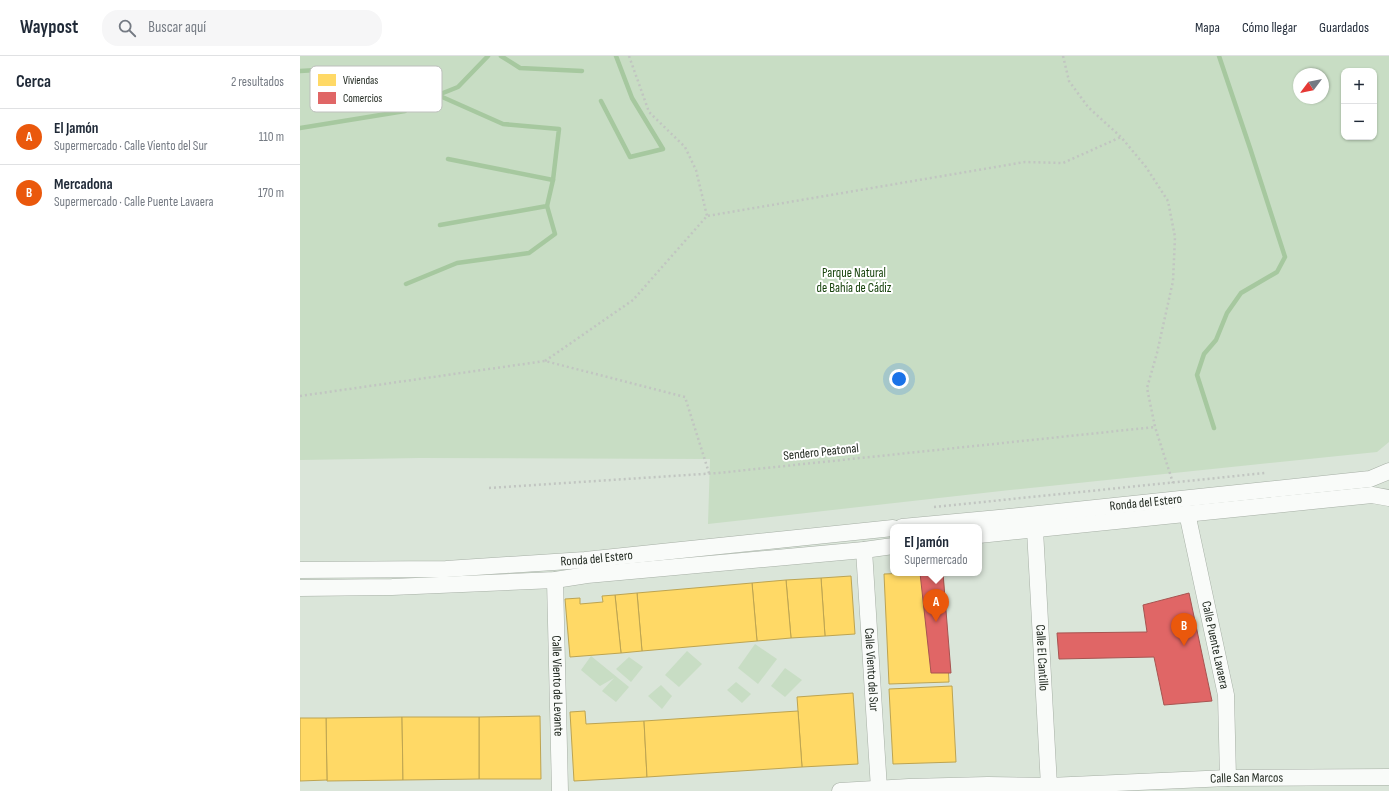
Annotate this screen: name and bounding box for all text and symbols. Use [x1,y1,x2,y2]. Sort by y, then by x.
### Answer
search box [102,10,382,46]
text: Waypost [20,16,78,39]
icon: search [116,17,138,39]
text: Buscar aquí [148,18,206,37]
text: Mapa [1195,19,1220,36]
text: Cómo llegar [1242,19,1297,36]
text: Guardados [1319,19,1369,36]
legend [310,66,442,112]
north arrow [1293,68,1329,104]
map controls [1341,68,1377,140]
button: + [1341,68,1377,104]
text: Cerca [16,72,51,92]
text: 2 resultados [231,74,284,90]
text: Viviendas [343,74,378,87]
text: Comercios [343,92,382,105]
button: − [1341,104,1377,140]
text: El Jamón [54,119,99,138]
text: A [26,129,32,145]
text: 110 m [259,129,284,145]
text: Supermercado · Calle Viento del Sur [54,138,208,154]
text: Mercadona [54,175,113,194]
text: B [26,185,32,201]
text: 170 m [258,185,284,201]
text: Supermercado · Calle Puente Lavaera [54,194,214,210]
park label: Parque Natural de Bahía de Cádiz [817,265,892,296]
your location [889,369,909,389]
street label: Sendero Peatonal [782,440,860,464]
street label: Ronda del Estero [1109,491,1183,514]
popup [890,524,982,576]
text: El Jamón [904,533,949,552]
street label: Ronda del Estero [560,547,634,570]
text: Supermercado [904,552,968,568]
pin: A [923,589,949,622]
street label: Calle Puente Lavaera [1198,599,1233,691]
pin: B [1171,613,1197,646]
street label: Calle El Cantillo [1032,624,1052,691]
street label: Calle Viento del Sur [861,627,882,712]
street label: Calle Viento de Levante [548,635,567,737]
street label: Calle San Marcos [1210,770,1284,787]

